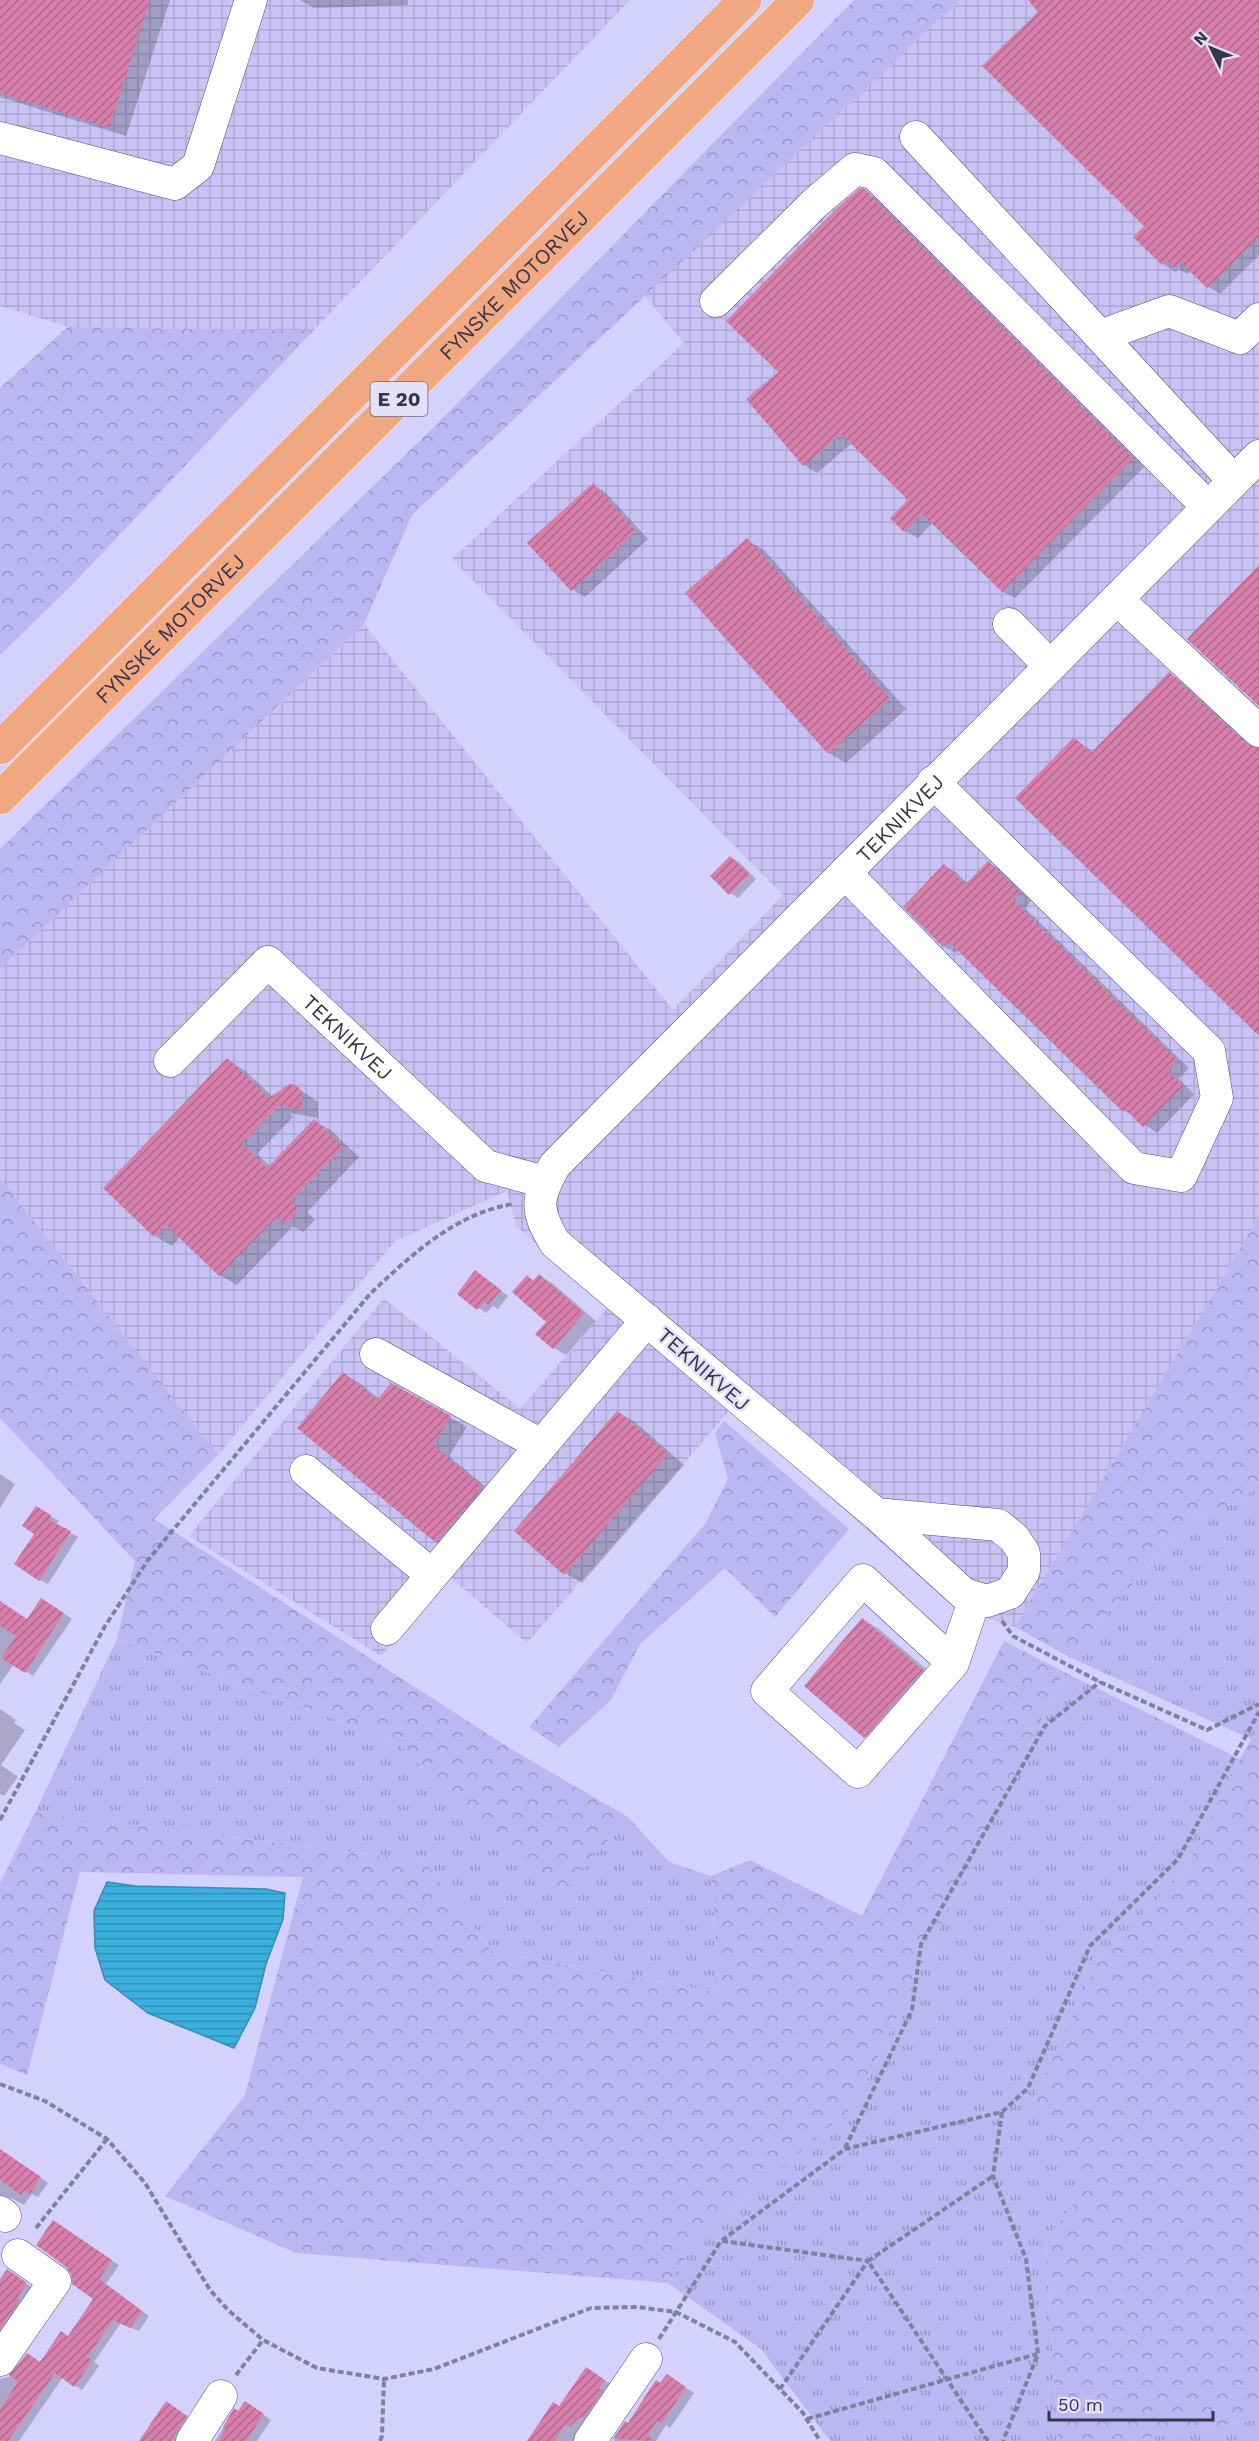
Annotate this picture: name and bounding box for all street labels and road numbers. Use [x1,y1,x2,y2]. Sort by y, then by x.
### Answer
street label: FYNSKE MOTORVEJ [433,205,593,365]
road number: E 20 [370,382,428,416]
street label: FYNSKE MOTORVEJ [90,548,250,708]
street label: TEKNIKVEJ [851,769,949,867]
street label: TEKNIKVEJ [298,989,398,1085]
street label: TEKNIKVEJ [653,1322,755,1416]

